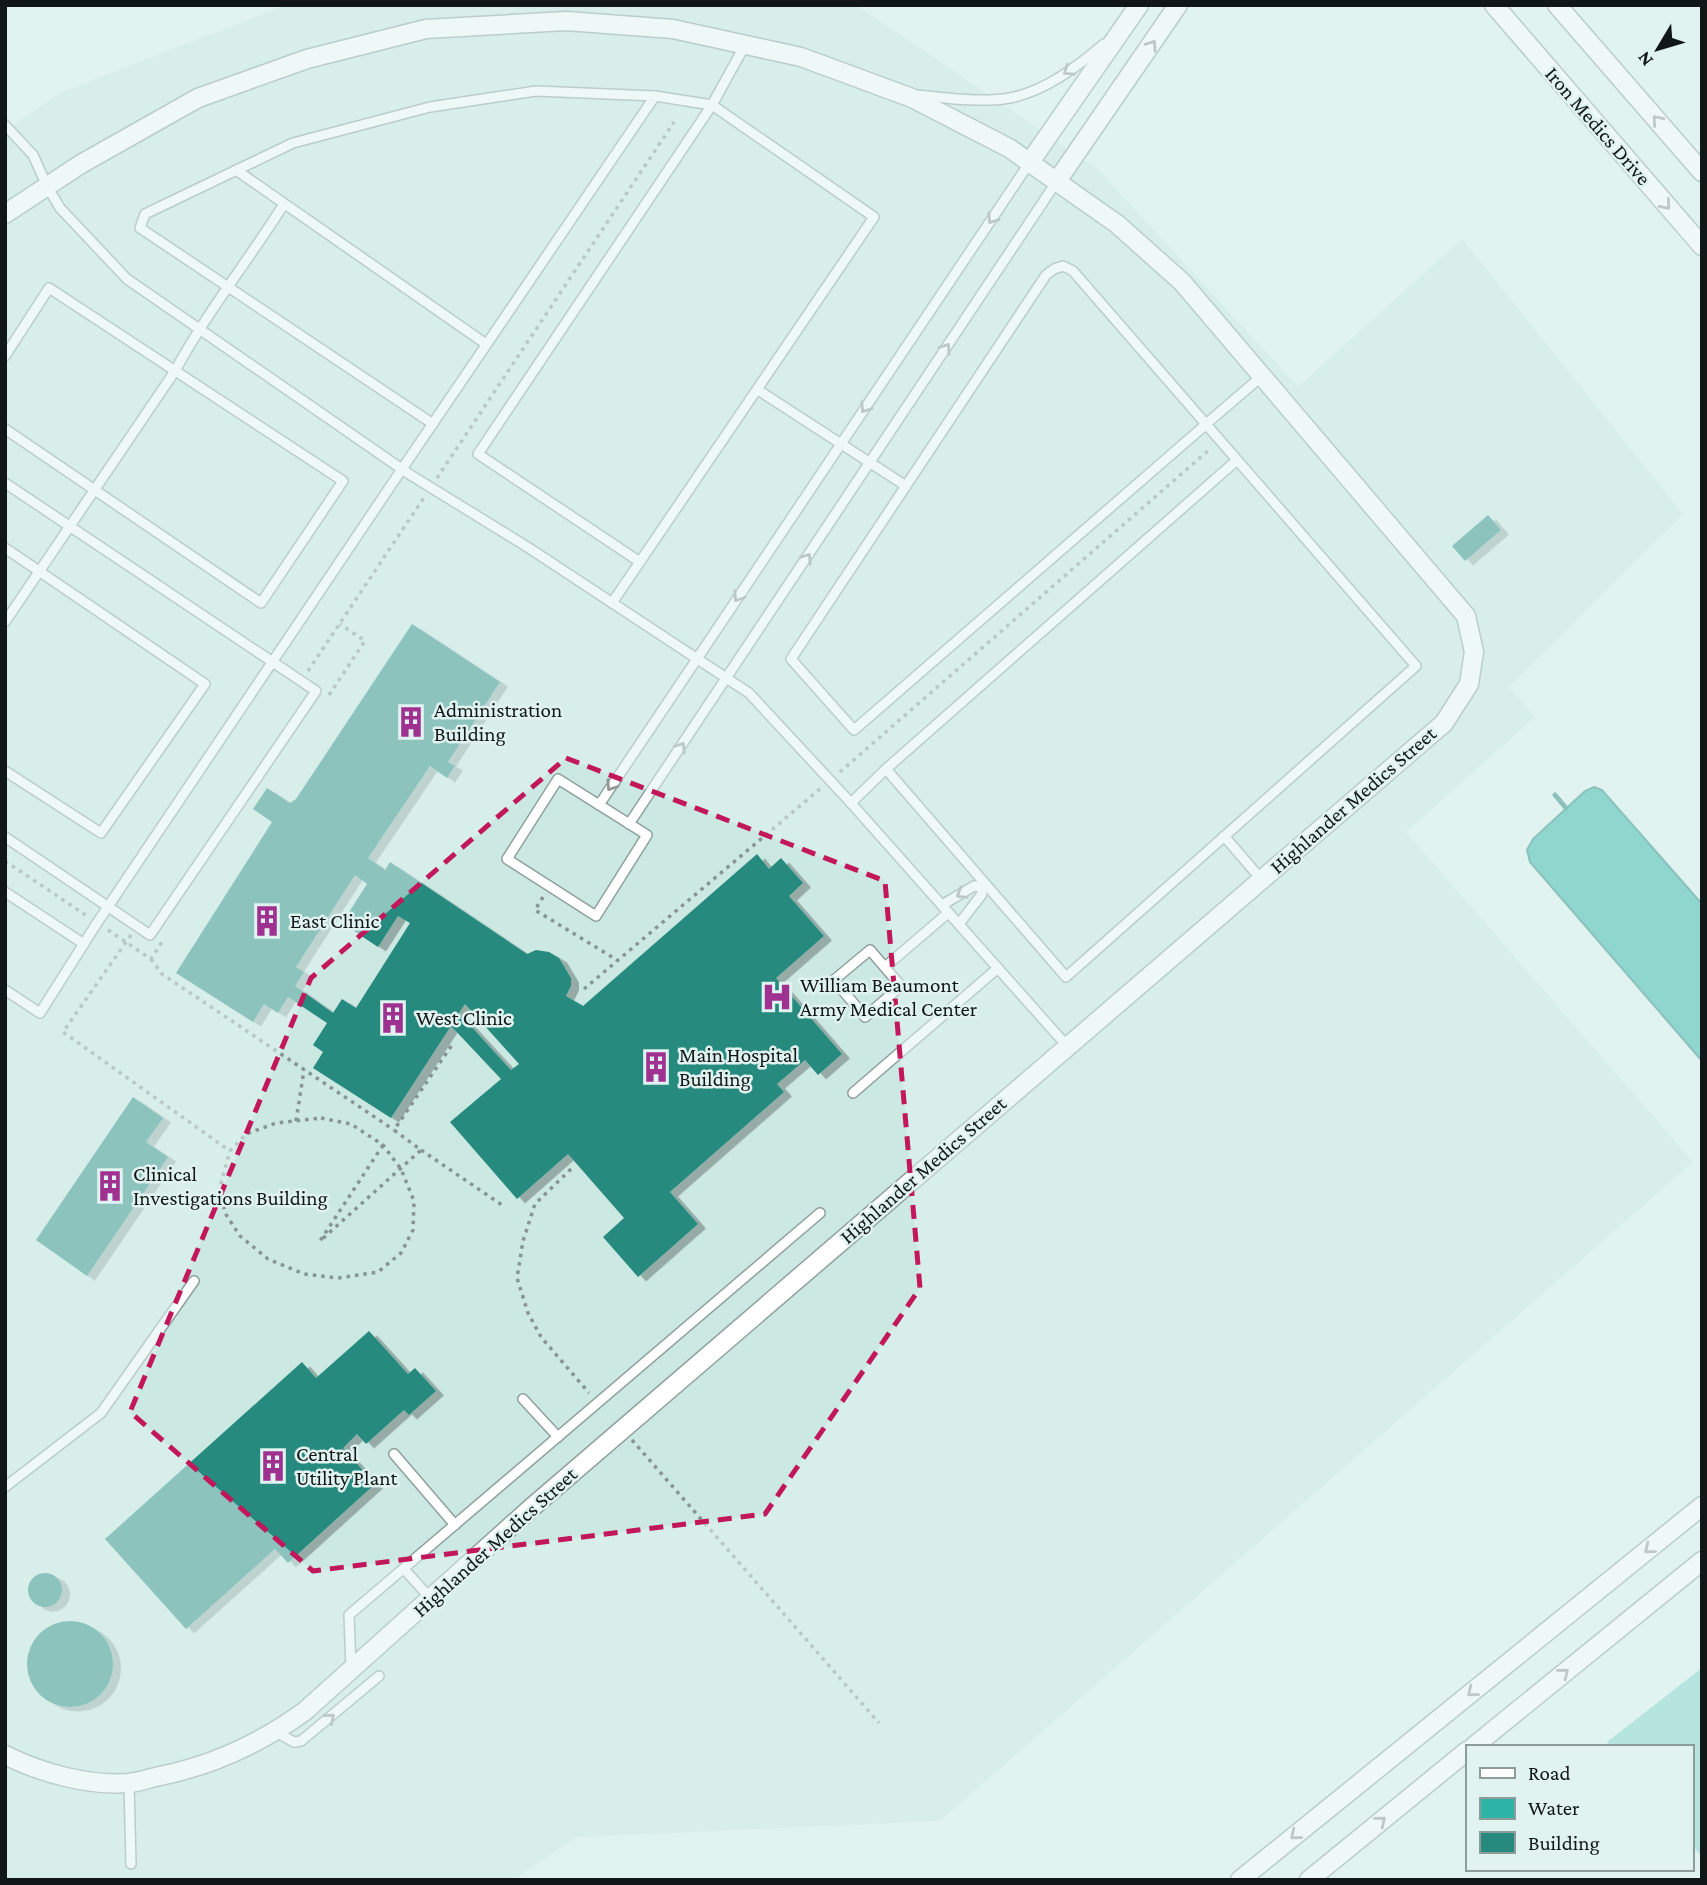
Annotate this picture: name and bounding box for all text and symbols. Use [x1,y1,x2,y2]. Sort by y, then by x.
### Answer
north arrow [1623,14,1693,84]
one-way arrow [1144,40,1156,53]
text: N [1633,48,1657,71]
street label: Iron Medics Drive [1540,62,1656,190]
one-way arrow [1063,63,1076,76]
one-way arrow [1653,115,1665,128]
one-way arrow [1658,197,1670,210]
one-way arrow [988,211,1000,224]
one-way arrow [938,343,950,356]
one-way arrow [861,400,873,413]
one-way arrow [798,552,811,565]
one-way arrow [734,589,747,602]
place label: Administration Building [434,698,562,746]
building icon: Administration Building [394,705,428,739]
street label: Highlander Medics Street [1265,721,1442,879]
one-way arrow [672,742,685,755]
one-way arrow [607,778,620,791]
one-way arrow [956,885,969,898]
building icon: East Clinic [250,904,284,938]
place label: East Clinic [290,909,379,933]
place label: William Beaumont Army Medical Center [800,973,978,1021]
hospital icon: William Beaumont Army Medical Center [760,980,794,1014]
building icon: West Clinic [376,1001,410,1035]
place label: West Clinic [416,1006,512,1030]
place label: Main Hospital Building [679,1043,798,1091]
building icon: Main Hospital Building [639,1050,673,1084]
street label: Highlander Medics Street [835,1091,1012,1249]
place label: Clinical Investigations Building [133,1162,328,1210]
building icon: Clinical Investigations Building [93,1169,127,1203]
place label: Central Utility Plant [296,1442,398,1490]
building icon: Central Utility Plant [256,1449,290,1483]
street label: Highlander Medics Street [408,1461,583,1622]
one-way arrow [1644,1541,1657,1553]
one-way arrow [1556,1668,1568,1681]
one-way arrow [1467,1684,1480,1696]
one-way arrow [322,1714,335,1726]
legend [1466,1745,1693,1871]
text: Road [1528,1761,1571,1785]
text: Water [1528,1796,1580,1820]
one-way arrow [1373,1817,1386,1829]
one-way arrow [1290,1827,1303,1839]
text: Building [1528,1831,1600,1855]

